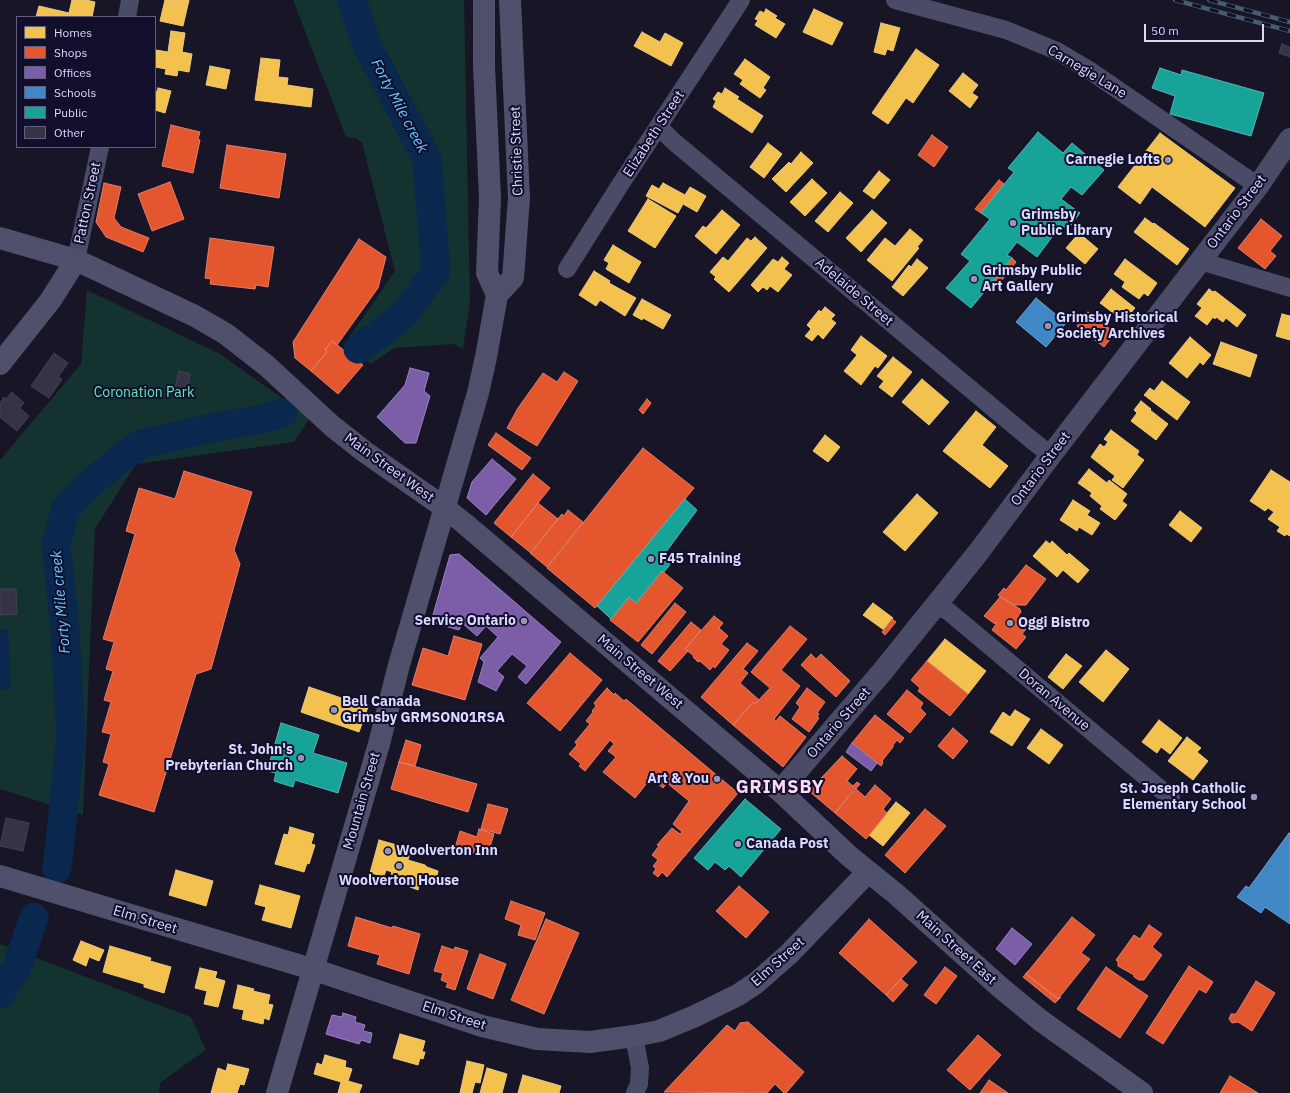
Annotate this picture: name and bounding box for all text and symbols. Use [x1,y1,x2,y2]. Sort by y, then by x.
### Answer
legend [16,16,156,148]
scale bar [1146,16,1266,42]
text: 50 m [1151,23,1179,38]
text: Homes [54,25,92,40]
street label: Carnegie Lane [1045,42,1129,102]
text: Shops [54,45,87,60]
water label: Forty Mile creek [367,56,431,156]
text: Offices [54,65,92,80]
text: Schools [54,85,96,100]
street label: Elizabeth Street [620,88,688,180]
text: Public [54,105,87,120]
street label: Christie Street [507,106,527,196]
text: Other [54,125,85,140]
place label: Carnegie Lofts [1066,152,1160,168]
marker: Carnegie Lofts [1163,155,1173,165]
street label: Patton Street [71,161,105,245]
street label: Ontario Street [1204,172,1270,252]
place label: Grimsby Public Library [1021,207,1112,240]
marker: Grimsby Public Library [1008,218,1018,228]
street label: Adelaide Street [811,254,897,330]
place label: Grimsby Public Art Gallery [982,263,1082,296]
marker: Grimsby Public Art Gallery [969,274,979,284]
place label: Grimsby Historical Society Archives [1056,310,1178,342]
marker: Grimsby Historical Society Archives [1043,321,1053,331]
park label: Coronation Park [94,385,194,401]
street label: Ontario Street [1008,429,1074,509]
street label: Main Street West [341,430,437,506]
water label: Forty Mile creek [48,550,74,654]
place label: F45 Training [659,551,741,567]
marker: F45 Training [646,554,656,564]
place label: Service Ontario [415,613,516,629]
place label: Oggi Bistro [1018,615,1090,631]
marker: Service Ontario [519,616,529,626]
marker: Oggi Bistro [1005,618,1015,628]
street label: Main Street West [594,631,686,713]
street label: Doran Avenue [1015,665,1093,735]
street label: Ontario Street [804,684,874,762]
place label: Bell Canada Grimsby GRMSON01RSA [342,694,505,726]
marker: Bell Canada Grimsby GRMSON01RSA [329,705,339,715]
place label: St. John's Prebyterian Church [165,742,293,774]
street label: Mountain Street [340,750,384,852]
marker: St. John's Prebyterian Church [296,753,306,763]
place label: Art & You [647,771,709,787]
marker: Art & You [712,774,722,784]
district label: GRIMSBY [736,777,824,799]
place label: St. Joseph Catholic Elementary School [1119,781,1246,814]
marker: St. Joseph Catholic Elementary School [1249,792,1259,802]
place label: Canada Post [746,836,828,852]
marker: Canada Post [733,839,743,849]
place label: Woolverton Inn [396,843,498,859]
marker: Woolverton Inn [383,846,393,856]
marker: Woolverton House [394,861,404,871]
place label: Woolverton House [339,873,459,889]
street label: Elm Street [111,902,179,938]
street label: Main Street East [912,907,1000,989]
street label: Elm Street [748,934,808,990]
street label: Elm Street [420,998,488,1034]

